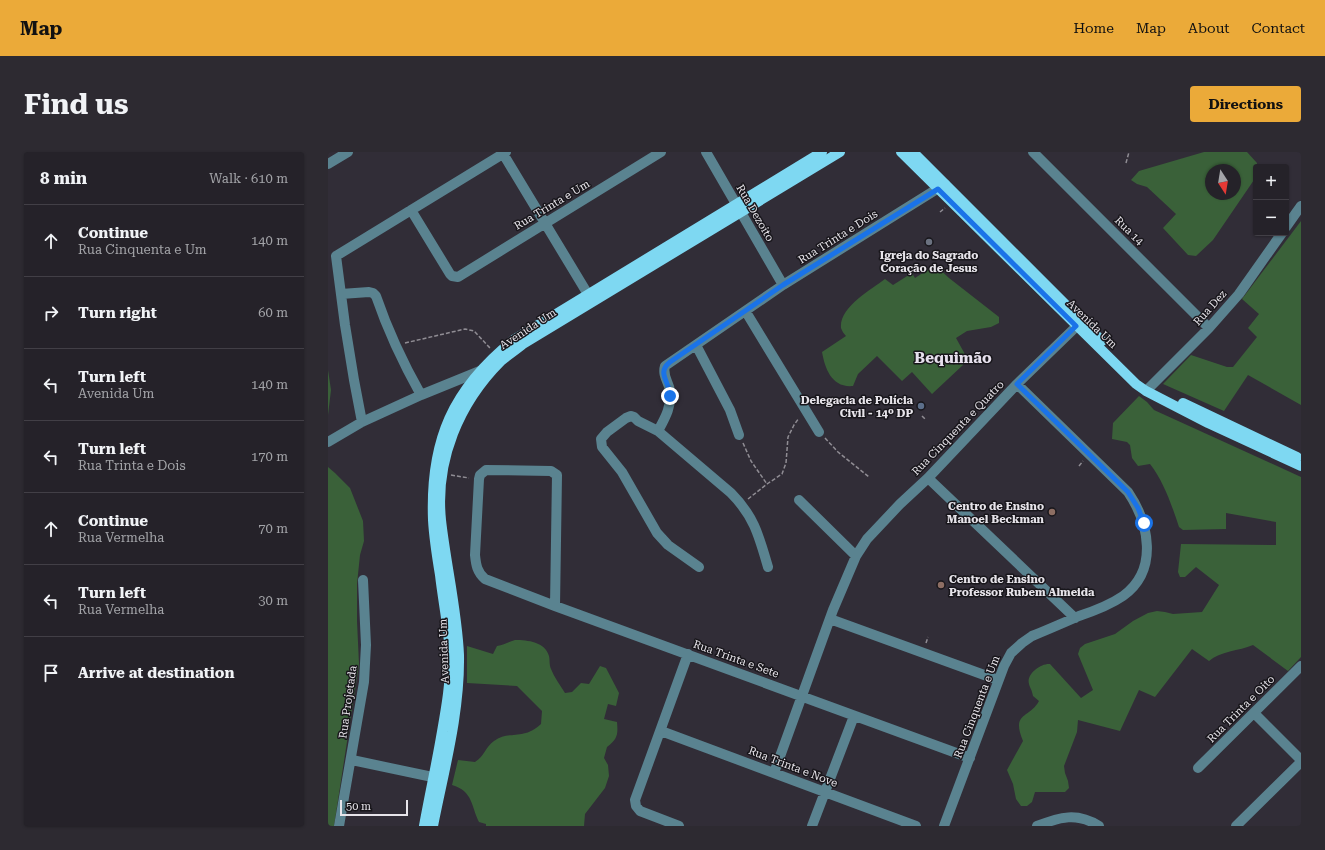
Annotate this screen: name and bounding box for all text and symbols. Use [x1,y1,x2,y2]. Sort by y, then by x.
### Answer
text: Map [20,17,62,40]
text: Home [1073,20,1114,36]
text: Map [1136,20,1166,36]
text: About [1188,20,1230,36]
text: Contact [1252,20,1305,36]
button: Directions [1190,86,1301,122]
text: Find us [24,88,128,121]
north arrow [1205,164,1241,200]
map controls [1253,164,1289,236]
button: + [1253,164,1289,200]
text: 8 min [40,168,87,188]
text: Walk · 610 m [209,171,288,186]
street label: Rua Trinta e Um [512,177,592,233]
street label: Rua Dezoito [733,182,777,244]
button: − [1253,200,1289,236]
street label: Rua Trinta e Dois [796,207,880,267]
street label: Rua 14 [1112,214,1147,249]
text: Continue [78,224,148,242]
icon: ahead [40,230,62,252]
text: 140 m [251,233,288,248]
marker: Igreja do Sagrado Coração de Jesus [924,237,934,247]
text: Rua Cinquenta e Um [78,242,207,257]
place label: Igreja do Sagrado Coração de Jesus [880,249,978,275]
street label: Rua Dez [1191,288,1229,328]
street label: Avenida Um [1064,297,1120,351]
icon: right [40,302,62,324]
text: Turn right [78,304,157,322]
text: 60 m [258,305,288,320]
street label: Avenida Um [497,306,559,352]
district label: Bequimão [914,349,992,367]
text: Turn left [78,368,146,386]
icon: left [40,374,62,396]
text: 140 m [251,377,288,392]
street label: Rua Cinquenta e Quatro [909,378,1007,478]
text: Avenida Um [78,386,154,401]
route end [661,387,679,405]
place label: Delegacia de Polícia Civil - 14º DP [801,394,914,420]
marker: Delegacia de Polícia Civil - 14º DP [916,401,926,411]
text: Turn left [78,440,146,458]
icon: left [40,446,62,468]
text: 170 m [251,449,288,464]
text: Rua Trinta e Dois [78,458,186,473]
place label: Centro de Ensino Manoel Beckman [947,500,1045,526]
marker: Centro de Ensino Manoel Beckman [1047,507,1057,517]
text: Continue [78,512,148,530]
route start [1135,514,1153,532]
icon: ahead [40,518,62,540]
text: 70 m [258,521,288,536]
text: Rua Vermelha [78,530,164,545]
place label: Centro de Ensino Professor Rubem Almeida [949,573,1095,599]
marker: Centro de Ensino Professor Rubem Almeida [936,580,946,590]
text: Turn left [78,584,146,602]
icon: left [40,590,62,612]
text: 30 m [258,593,288,608]
text: Rua Vermelha [78,602,164,617]
street label: Avenida Um [436,618,452,684]
street label: Rua Trinta e Sete [691,637,781,681]
street label: Rua Cinquenta e Um [951,654,1003,760]
icon: arrive [40,662,62,684]
text: Arrive at destination [78,664,234,682]
street label: Rua Projetada [336,665,360,739]
street label: Rua Trinta e Oito [1205,672,1278,745]
street label: Rua Trinta e Nove [747,744,839,790]
scale bar [340,798,408,817]
text: 50 m [346,800,371,813]

